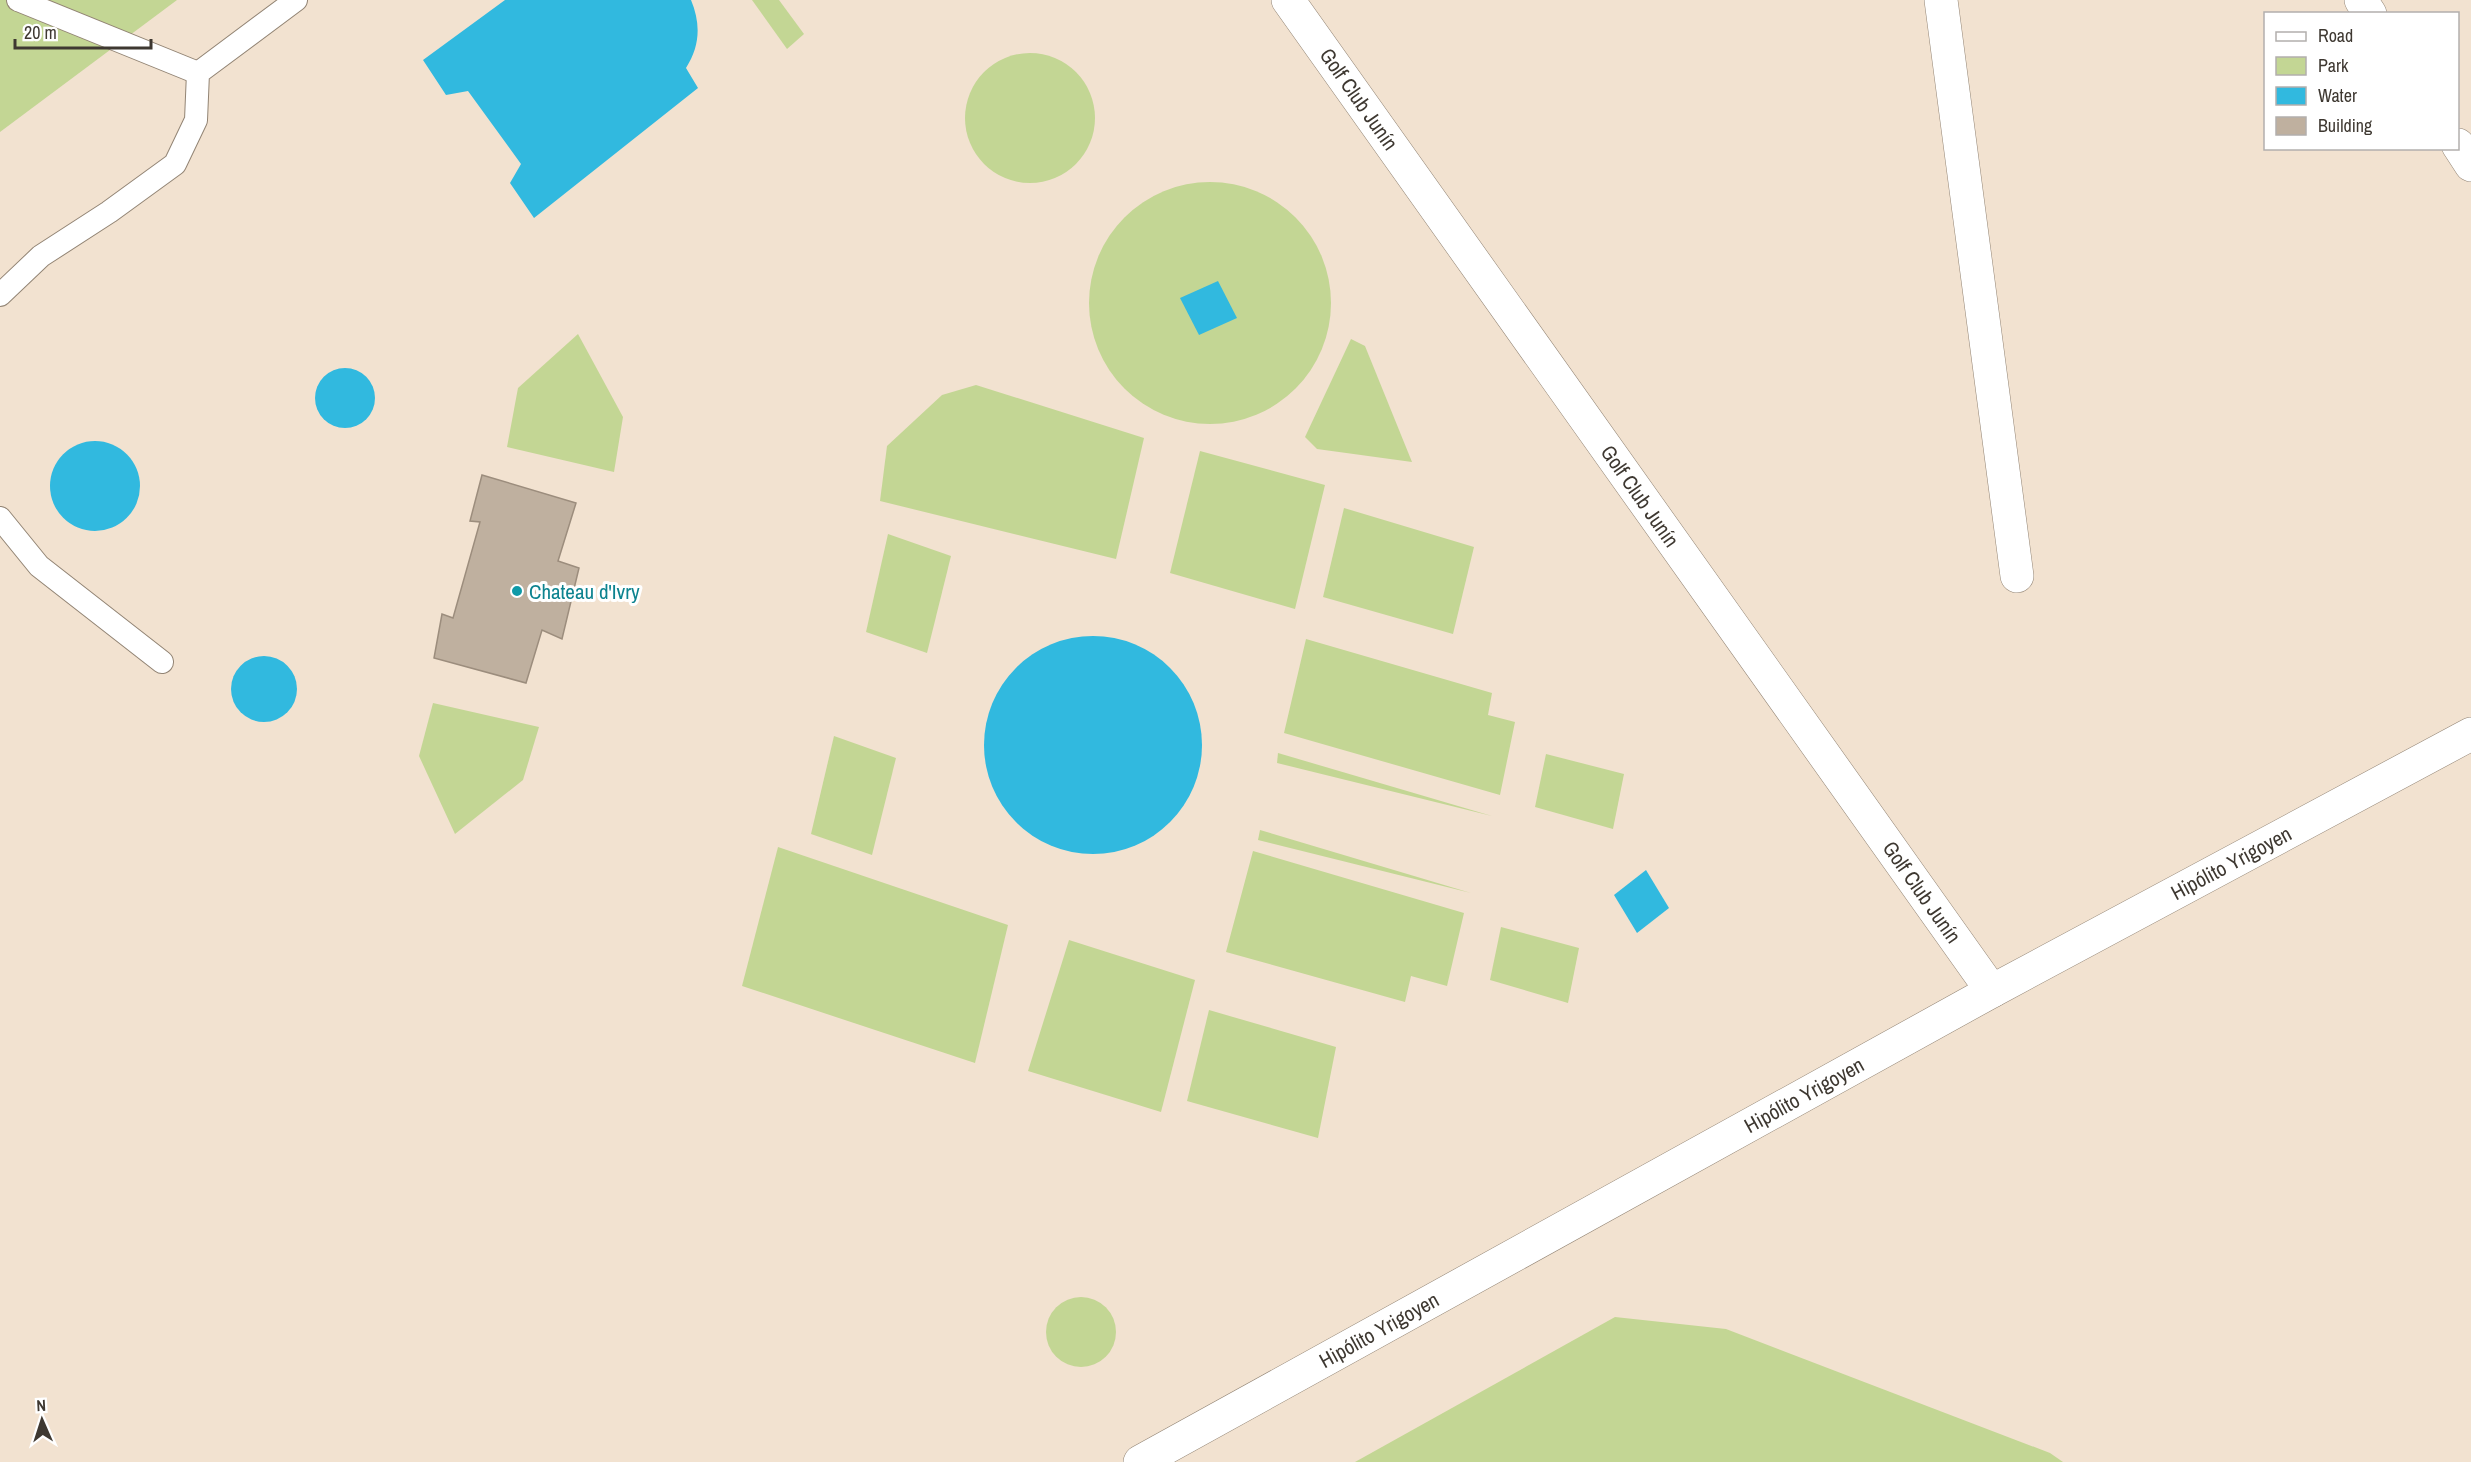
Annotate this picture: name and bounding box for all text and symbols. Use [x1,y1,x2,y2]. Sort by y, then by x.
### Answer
scale bar [15,12,152,50]
legend [2264,12,2459,150]
text: 20 m [24,20,57,45]
text: Road [2318,23,2353,48]
street label: Golf Club Junín [1313,42,1405,156]
text: Park [2318,53,2349,78]
text: Water [2318,83,2357,108]
text: Building [2318,113,2373,138]
street label: Golf Club Junín [1594,439,1686,553]
place label: Chateau d'Ivry [529,577,640,606]
marker: Chateau d'Ivry [510,584,524,598]
street label: Hipólito Yrigoyen [2166,819,2296,907]
street label: Golf Club Junín [1876,835,1968,949]
street label: Hipólito Yrigoyen [1739,1050,1869,1140]
street label: Hipólito Yrigoyen [1314,1285,1444,1375]
north arrow [12,1390,72,1450]
text: N [36,1394,47,1416]

